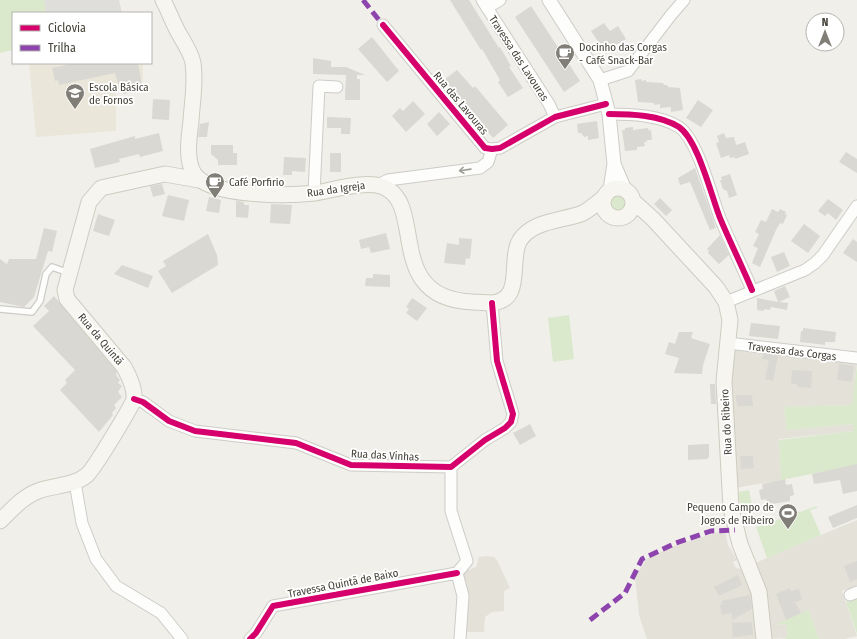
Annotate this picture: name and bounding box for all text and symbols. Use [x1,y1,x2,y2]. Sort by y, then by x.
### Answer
legend [12,12,152,64]
north arrow [805,12,845,52]
street label: Travessa das Lavouras [486,13,551,104]
text: N [822,16,828,29]
text: Ciclovia [48,21,86,35]
text: Trilha [48,41,76,55]
place label: Docinho das Corgas - Café Snack-Bar [579,41,667,67]
cafe icon: Docinho das Corgas - Café Snack-Bar [554,42,576,70]
street label: Rua das Lavouras [431,69,491,138]
place label: Escola Básica de Fornos [89,81,149,107]
school or university icon: Escola Básica de Fornos [64,82,86,110]
one-way arrow [459,166,472,174]
cafe icon: Café Porfirio [204,171,226,199]
place label: Café Porfirio [229,176,285,189]
street label: Rua da Igreja [306,179,366,200]
street label: Rua da Quintã [75,311,126,368]
street label: Travessa das Corgas [747,340,837,363]
street label: Rua do Ribeiro [718,388,735,455]
street label: Rua das Vinhas [351,447,420,464]
place label: Pequeno Campo de Jogos de Ribeiro [687,501,774,527]
sports icon: Pequeno Campo de Jogos de Ribeiro [777,502,799,530]
street label: Travessa Quintã de Baixo [287,566,400,601]

